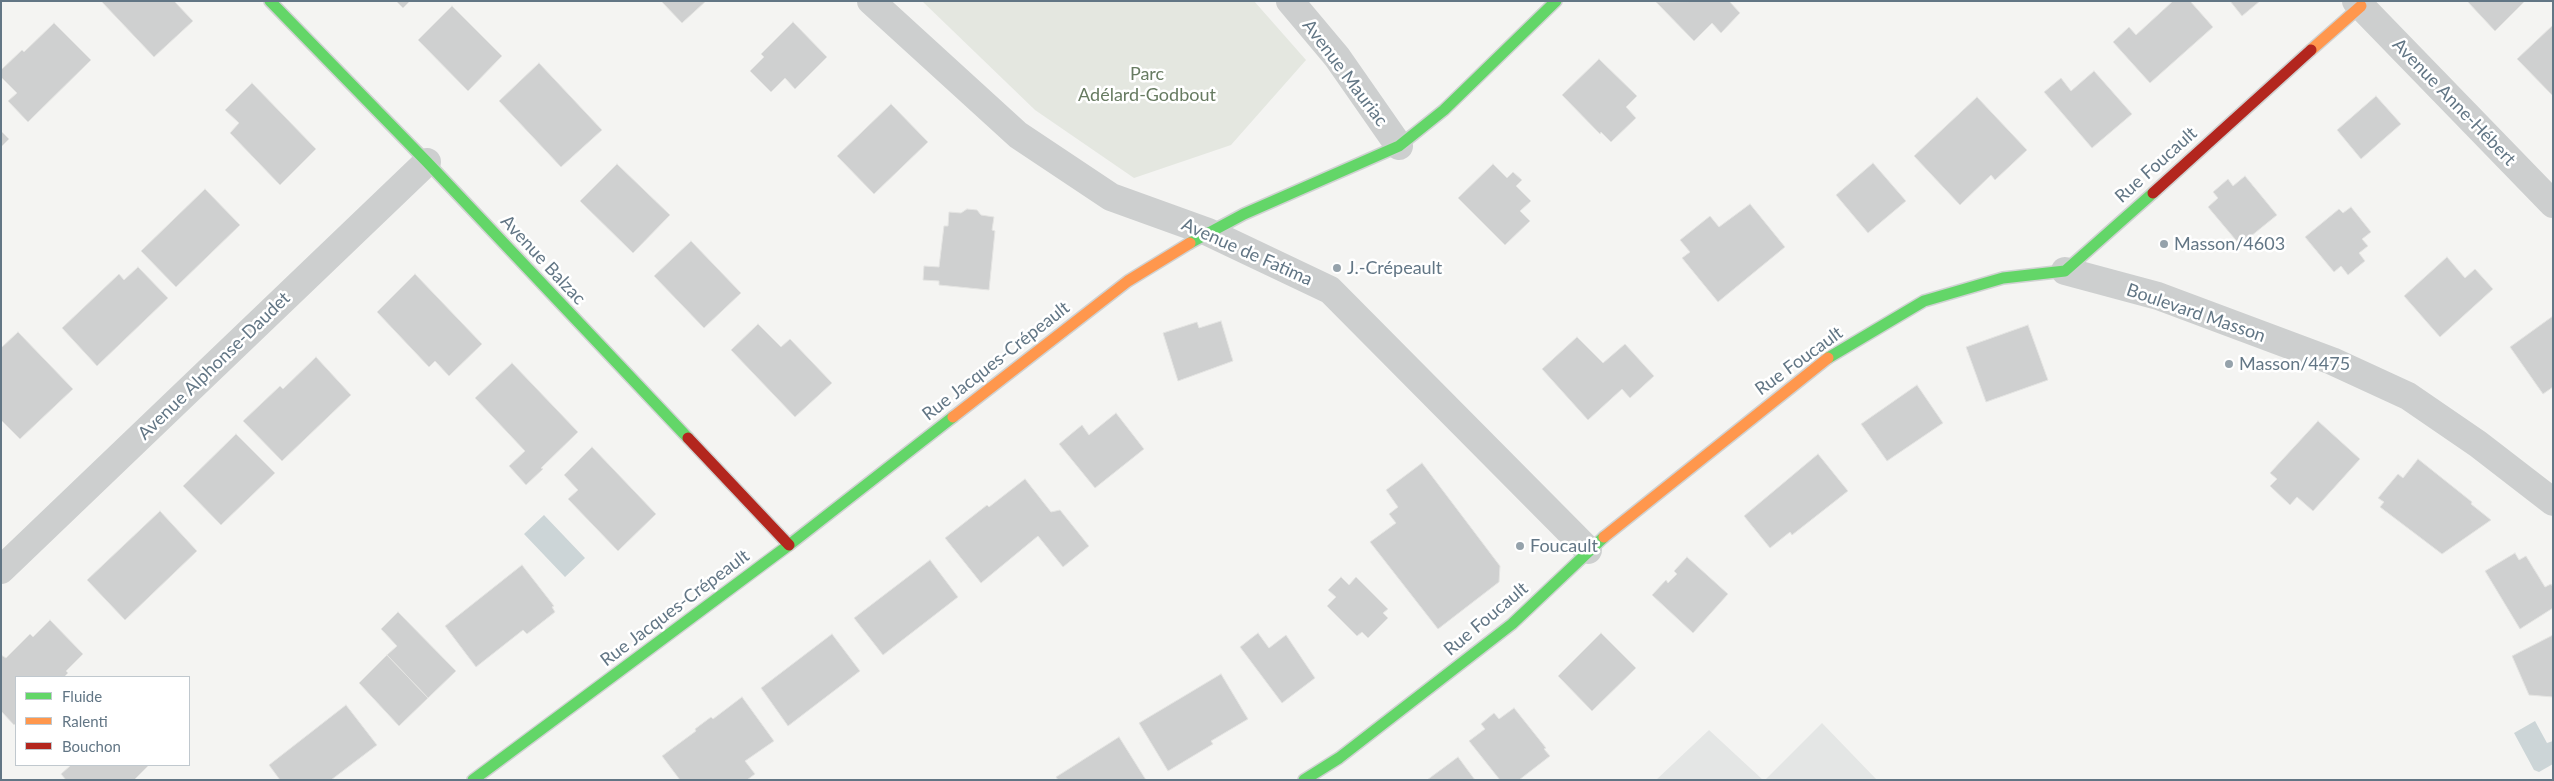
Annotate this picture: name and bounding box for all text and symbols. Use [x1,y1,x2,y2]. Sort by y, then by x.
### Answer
street label: Avenue Mauriac [1298,15,1392,131]
street label: Avenue Anne-Hébert [2388,34,2520,170]
park label: Parc Adélard-Godbout [1078,63,1216,106]
street label: Rue Foucault [2111,123,2201,207]
street label: Avenue Balzac [496,211,590,309]
street label: Avenue de Fatima [1178,213,1316,291]
place label: Masson/4603 [2174,233,2285,255]
marker: Masson/4603 [2158,238,2170,250]
place label: J.-Crépeault [1347,257,1442,279]
marker: J.-Crépeault [1331,262,1343,274]
street label: Boulevard Masson [2124,279,2268,347]
street label: Avenue Alphonse-Daudet [133,288,295,444]
street label: Rue Jacques-Crépeault [918,297,1074,425]
street label: Rue Foucault [1751,322,1847,400]
place label: Masson/4475 [2239,353,2350,375]
marker: Masson/4475 [2223,358,2235,370]
place label: Foucault [1530,535,1598,557]
marker: Foucault [1514,540,1526,552]
street label: Rue Jacques-Crépeault [596,545,754,671]
street label: Rue Foucault [1440,578,1532,660]
legend [15,676,190,766]
text: Fluide [62,687,102,705]
text: Ralenti [62,712,108,730]
text: Bouchon [62,737,121,755]

